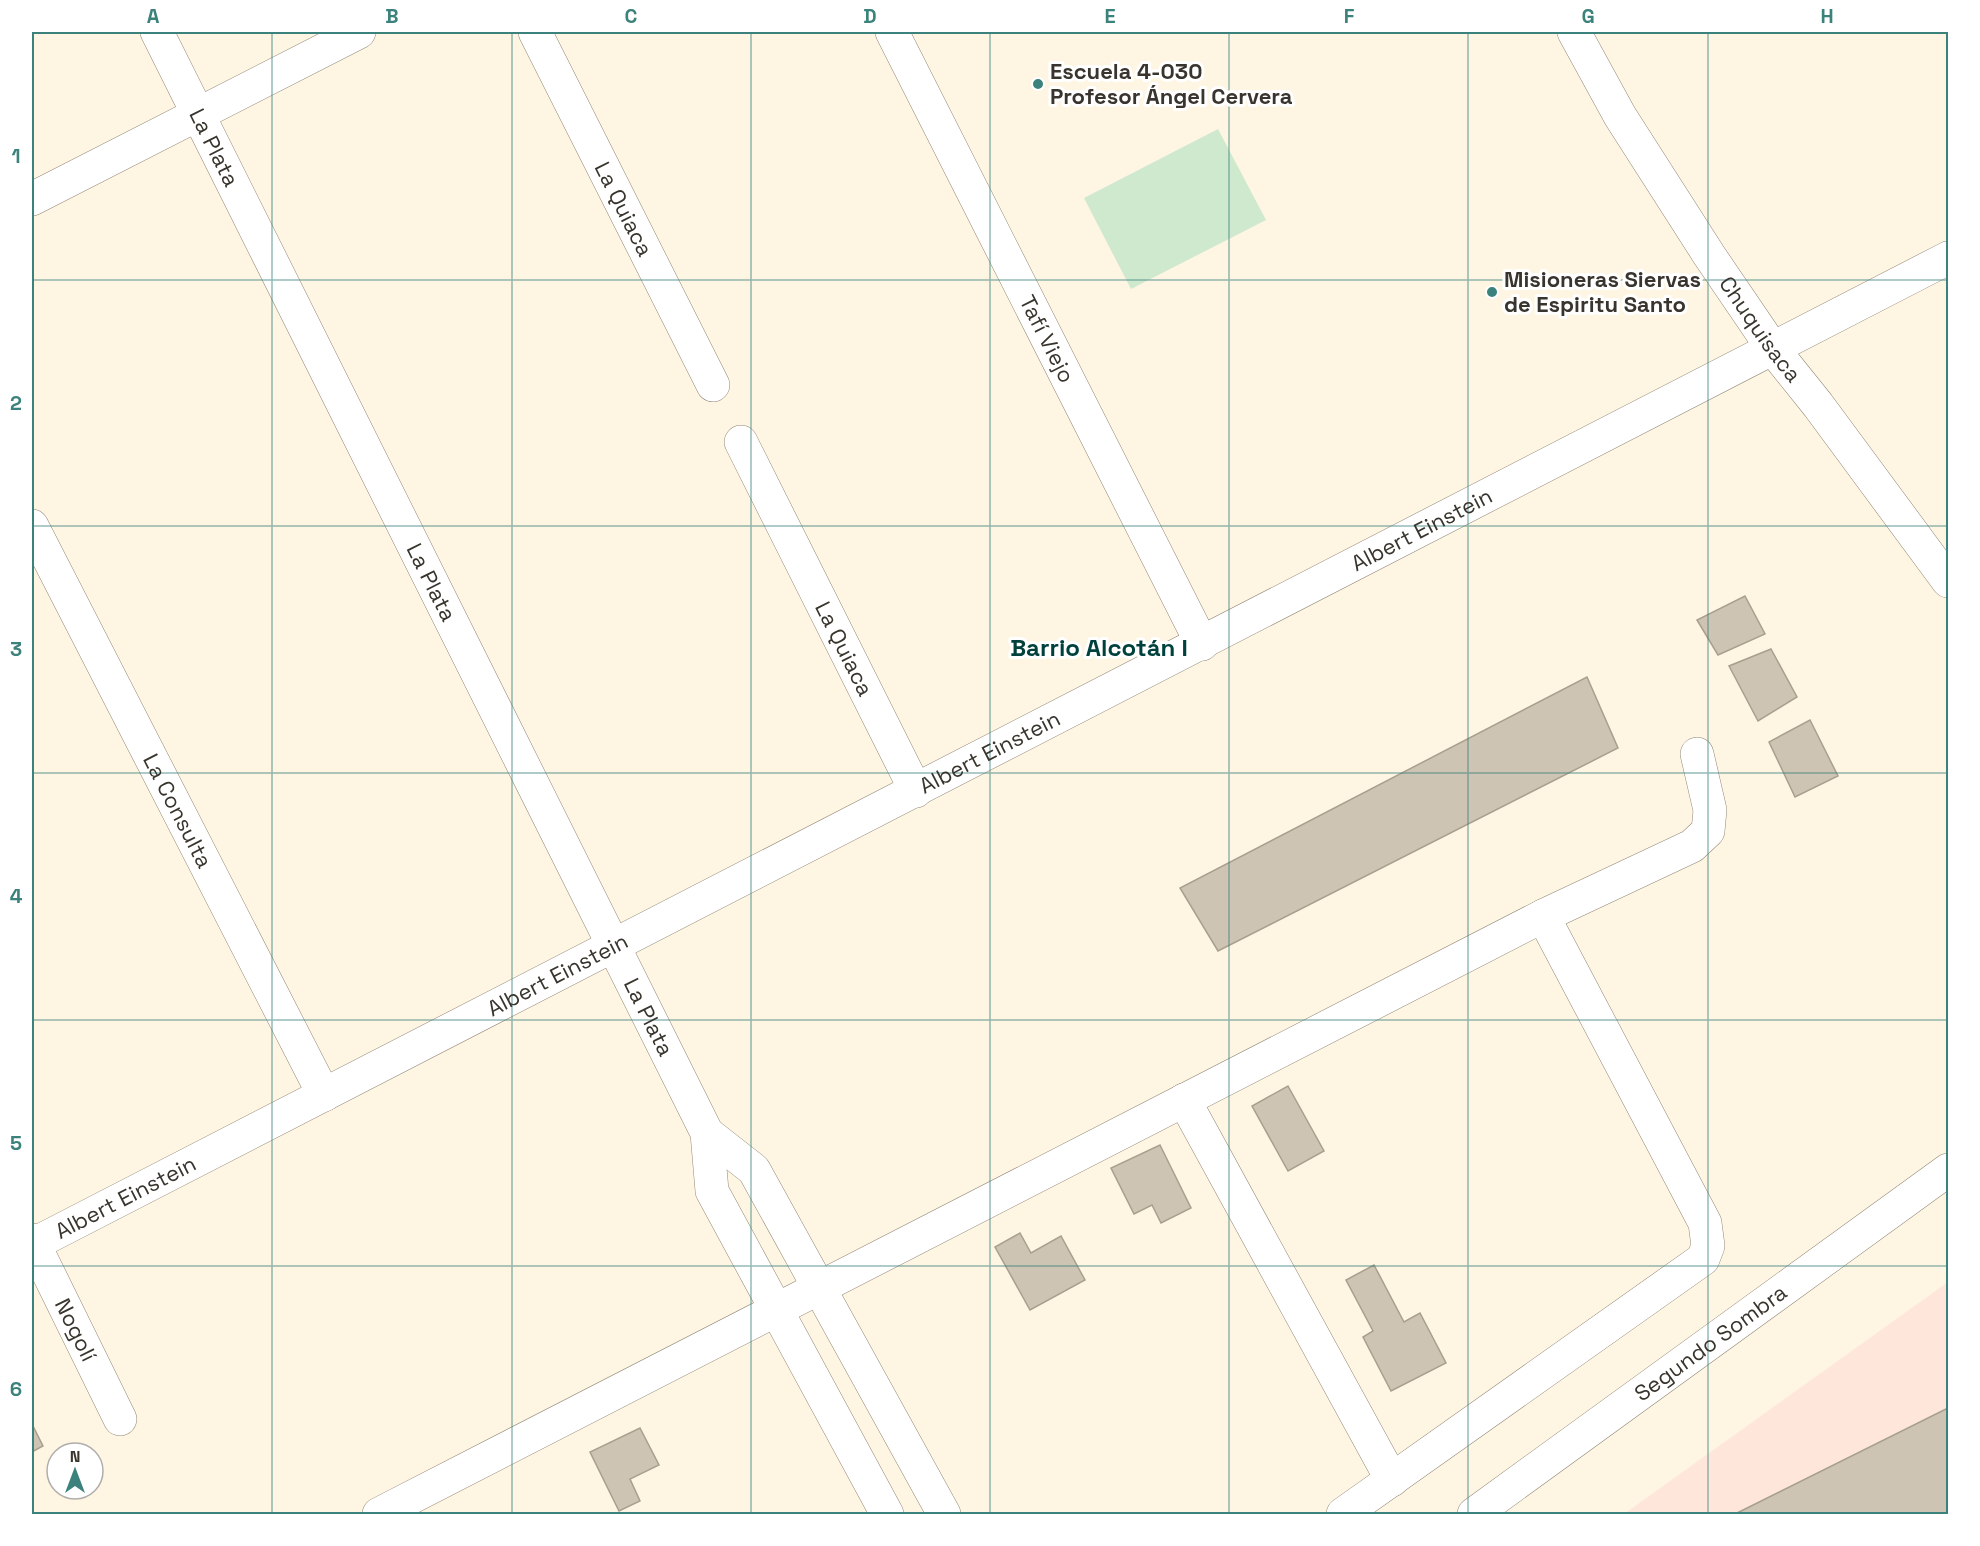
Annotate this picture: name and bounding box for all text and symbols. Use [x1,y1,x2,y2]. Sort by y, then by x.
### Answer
text: A [147,3,160,29]
text: B [385,3,399,29]
text: C [625,3,638,29]
text: D [863,3,877,29]
text: E [1104,3,1116,29]
text: F [1344,3,1355,29]
text: G [1581,3,1595,29]
text: H [1820,3,1834,29]
place label: Escuela 4-030 Profesor Ángel Cervera [1050,57,1293,110]
marker: Escuela 4-030 Profesor Ángel Cervera [1031,77,1045,91]
street label: La Plata [183,104,246,191]
text: 1 [11,143,21,169]
street label: La Quiaca [589,157,660,261]
place label: Misioneras Siervas de Espiritu Santo [1504,265,1701,318]
street label: Chuquisaca [1713,271,1808,388]
marker: Misioneras Siervas de Espiritu Santo [1485,285,1499,299]
street label: Tafí Viejo [1014,290,1081,387]
text: 2 [10,390,22,416]
street label: Albert Einstein [1346,481,1497,577]
street label: La Plata [401,539,463,626]
street label: La Quiaca [809,597,880,701]
district label: Barrio Alcotán I [1010,632,1188,663]
text: 3 [10,636,22,662]
street label: Albert Einstein [914,704,1065,800]
street label: La Consulta [137,749,219,873]
text: 4 [10,883,23,909]
street label: Albert Einstein [482,926,633,1022]
street label: La Plata [618,973,680,1061]
text: 5 [10,1130,22,1156]
street label: Albert Einstein [50,1149,201,1245]
street label: Segundo Sombra [1629,1278,1792,1407]
street label: Nogolí [49,1294,104,1366]
text: 6 [10,1376,22,1402]
north arrow [45,1441,105,1501]
text: N [70,1446,80,1467]

